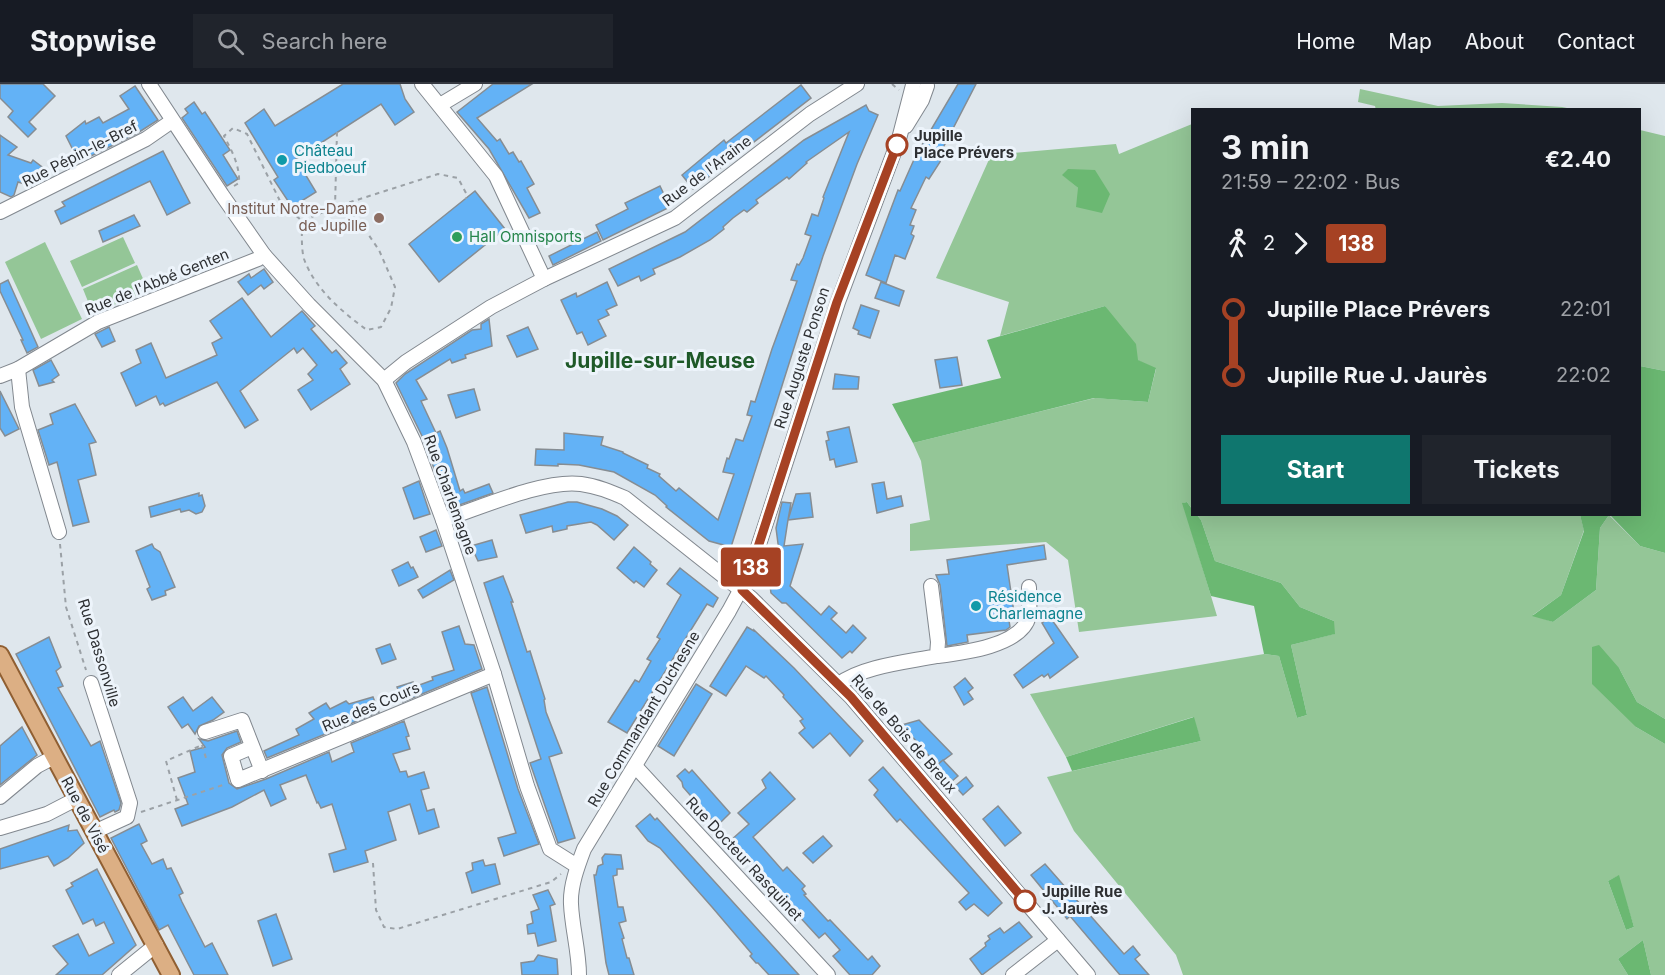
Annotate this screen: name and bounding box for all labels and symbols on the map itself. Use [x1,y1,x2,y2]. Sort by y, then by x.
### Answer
street label: Rue Pépin-le-Bref [19,116,141,191]
place label: Jupille Place Prévers [914,126,1014,162]
street label: Rue de l'Araine [659,131,755,210]
marker: Jupille Place Prévers [886,134,908,156]
place label: Château Piedboeuf [294,141,367,177]
marker: Château Piedboeuf [275,153,289,167]
place label: Institut Notre-Dame de Jupille [227,199,367,235]
marker: Institut Notre-Dame de Jupille [372,211,386,225]
place label: Hall Omnisports [469,227,582,246]
marker: Hall Omnisports [450,230,464,244]
street label: Rue de l'Abbé Genten [82,244,232,319]
street label: Rue Auguste Ponson [770,285,833,431]
district label: Jupille-sur-Meuse [565,348,755,373]
street label: Rue Charlemagne [420,432,481,557]
line badge: 138 [716,548,786,586]
place label: Résidence Charlemagne [988,587,1083,623]
street label: Rue Dassonville [74,596,125,709]
marker: Résidence Charlemagne [969,599,983,613]
street label: Rue Commandant Duchesne [583,627,704,810]
street label: Rue de Bois de Breux [848,670,961,797]
street label: Rue des Cours [319,677,422,736]
street label: Rue de Visé [57,773,114,856]
street label: Rue Docteur Rasquinet [682,793,807,925]
place label: Jupille Rue J. Jaurès [1042,882,1122,918]
marker: Jupille Rue J. Jaurès [1014,890,1036,912]

